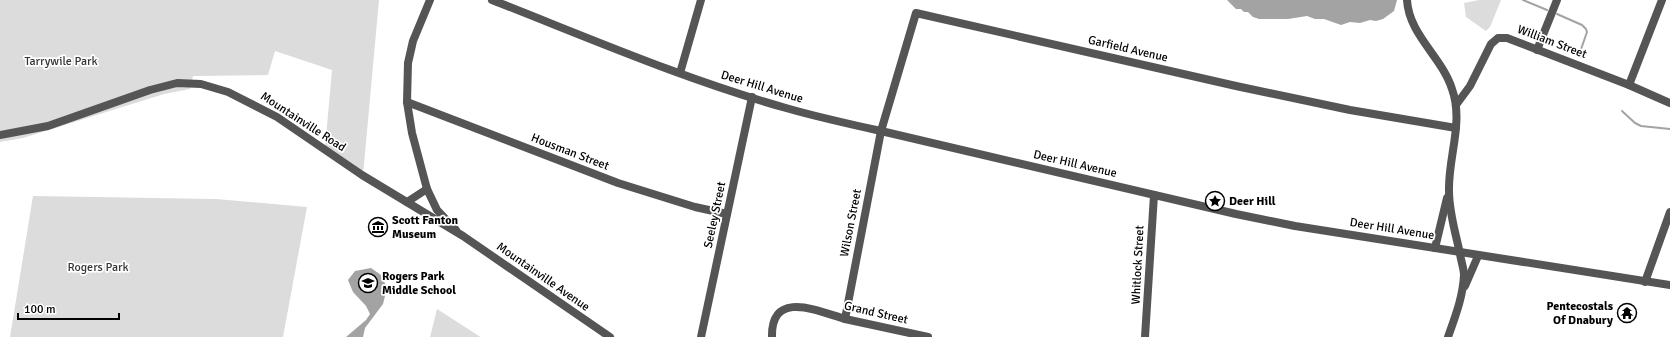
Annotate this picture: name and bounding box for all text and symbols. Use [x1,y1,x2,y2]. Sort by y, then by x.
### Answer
street label: William Street [1515,22,1589,62]
street label: Garfield Avenue [1087,33,1169,65]
park label: Tarrywile Park [24,54,98,69]
street label: Deer Hill Avenue [719,67,805,107]
street label: Mountainville Road [258,89,348,155]
street label: Housman Street [529,130,611,174]
street label: Deer Hill Avenue [1032,147,1118,181]
street label: Seeley Street [701,180,729,250]
street label: Wilson Street [837,188,865,258]
place icon: Deer Hill [1204,190,1226,212]
place label: Deer Hill [1229,194,1276,209]
place label: Scott Fanton Museum [392,213,459,242]
street label: Deer Hill Avenue [1349,215,1435,243]
museum icon: Scott Fanton Museum [367,216,389,238]
street label: Whitlock Street [1128,225,1148,305]
street label: Mountainville Avenue [493,239,593,315]
park label: Rogers Park [68,260,129,275]
place label: Rogers Park Middle School [382,269,456,298]
school or university icon: Rogers Park Middle School [357,272,379,294]
scale bar [18,295,119,321]
street label: Grand Street [843,298,909,328]
place label: Pentecostals Of Dnabury [1546,299,1614,328]
text: 100 m [24,302,56,317]
temple icon: Pentecostals Of Dnabury [1616,302,1638,324]

